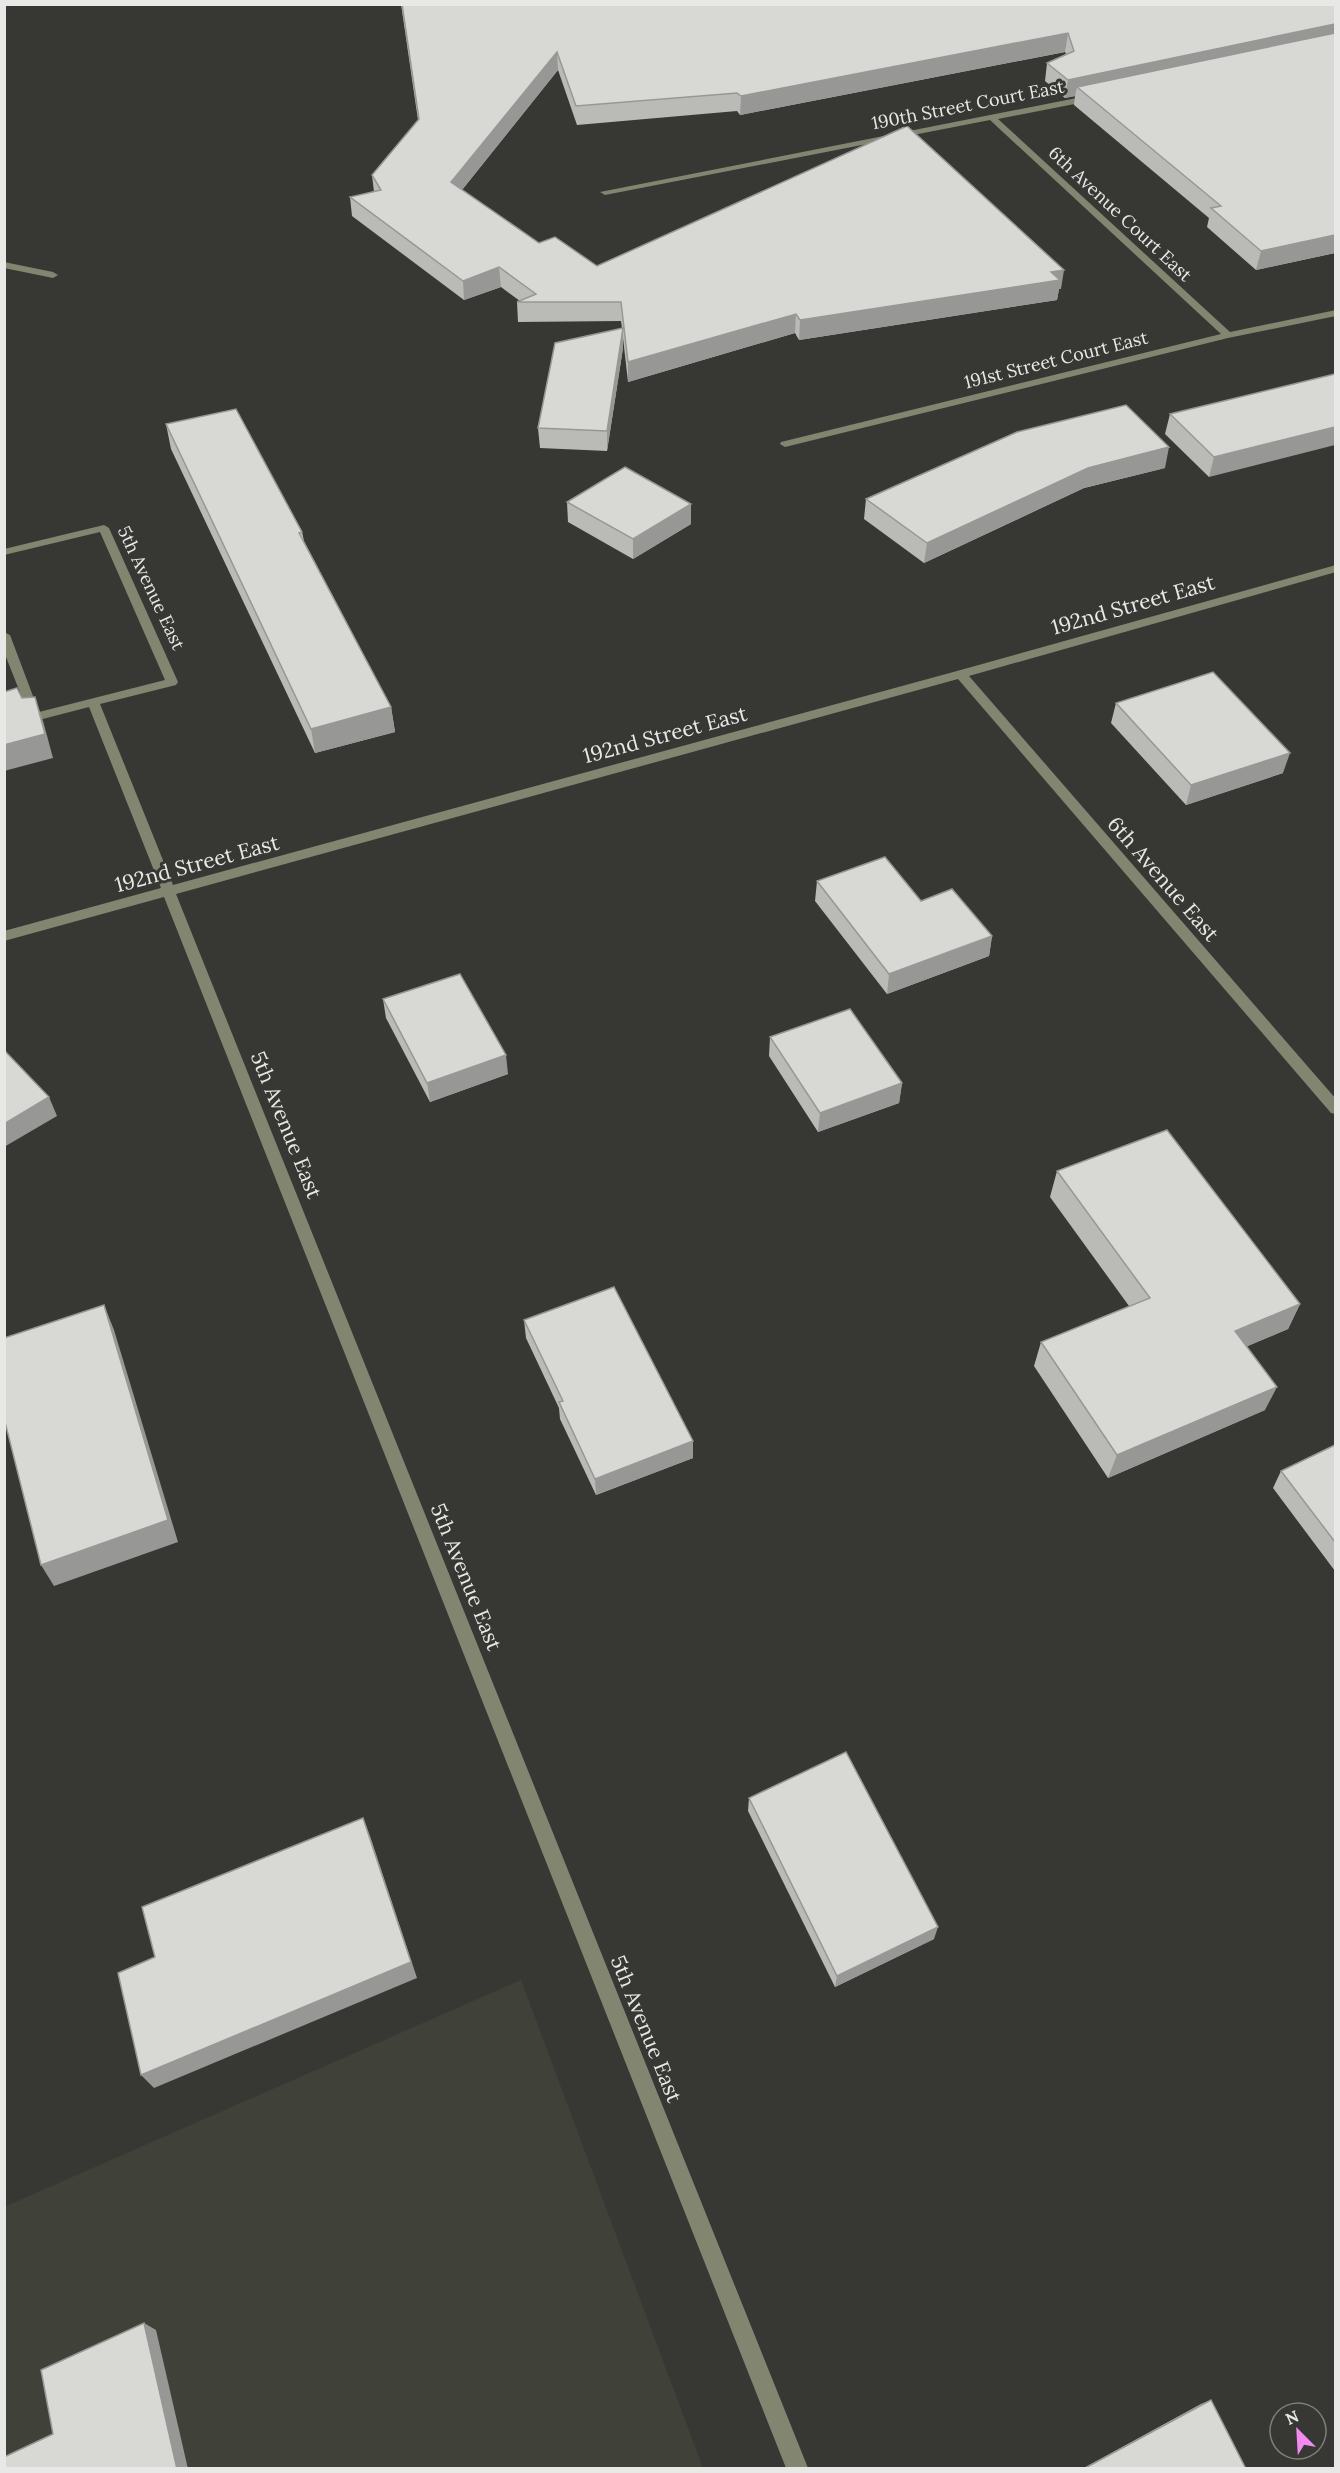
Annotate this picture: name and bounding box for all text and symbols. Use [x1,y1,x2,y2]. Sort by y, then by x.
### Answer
street label: 190th Street Court East [870,75,1066,134]
street label: 6th Avenue Court East [1044,141,1197,286]
street label: 191st Street Court East [962,326,1150,393]
street label: 5th Avenue East [113,522,190,653]
street label: 192nd Street East [1048,568,1218,641]
street label: 192nd Street East [580,699,751,769]
street label: 6th Avenue East [1102,811,1226,947]
street label: 192nd Street East [112,828,283,898]
street label: 5th Avenue East [245,1047,329,1203]
street label: 5th Avenue East [425,1499,509,1655]
street label: 5th Avenue East [605,1951,689,2107]
north arrow [1268,2401,1328,2461]
text: N [1282,2406,1302,2429]

